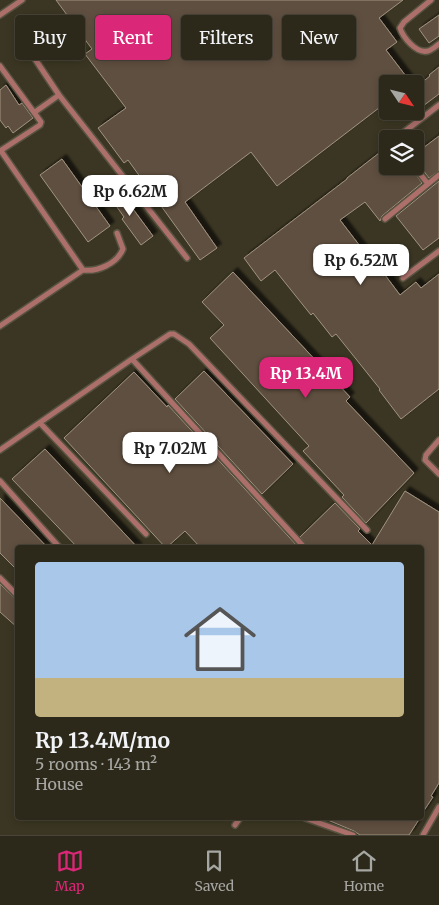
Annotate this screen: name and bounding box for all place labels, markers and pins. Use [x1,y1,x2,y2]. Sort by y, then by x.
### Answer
pin: Rp 6.62M [78,174,182,217]
pin: Rp 6.52M [309,244,413,286]
pin: Rp 13.4M [254,356,358,399]
pin: Rp 7.02M [118,432,222,474]

